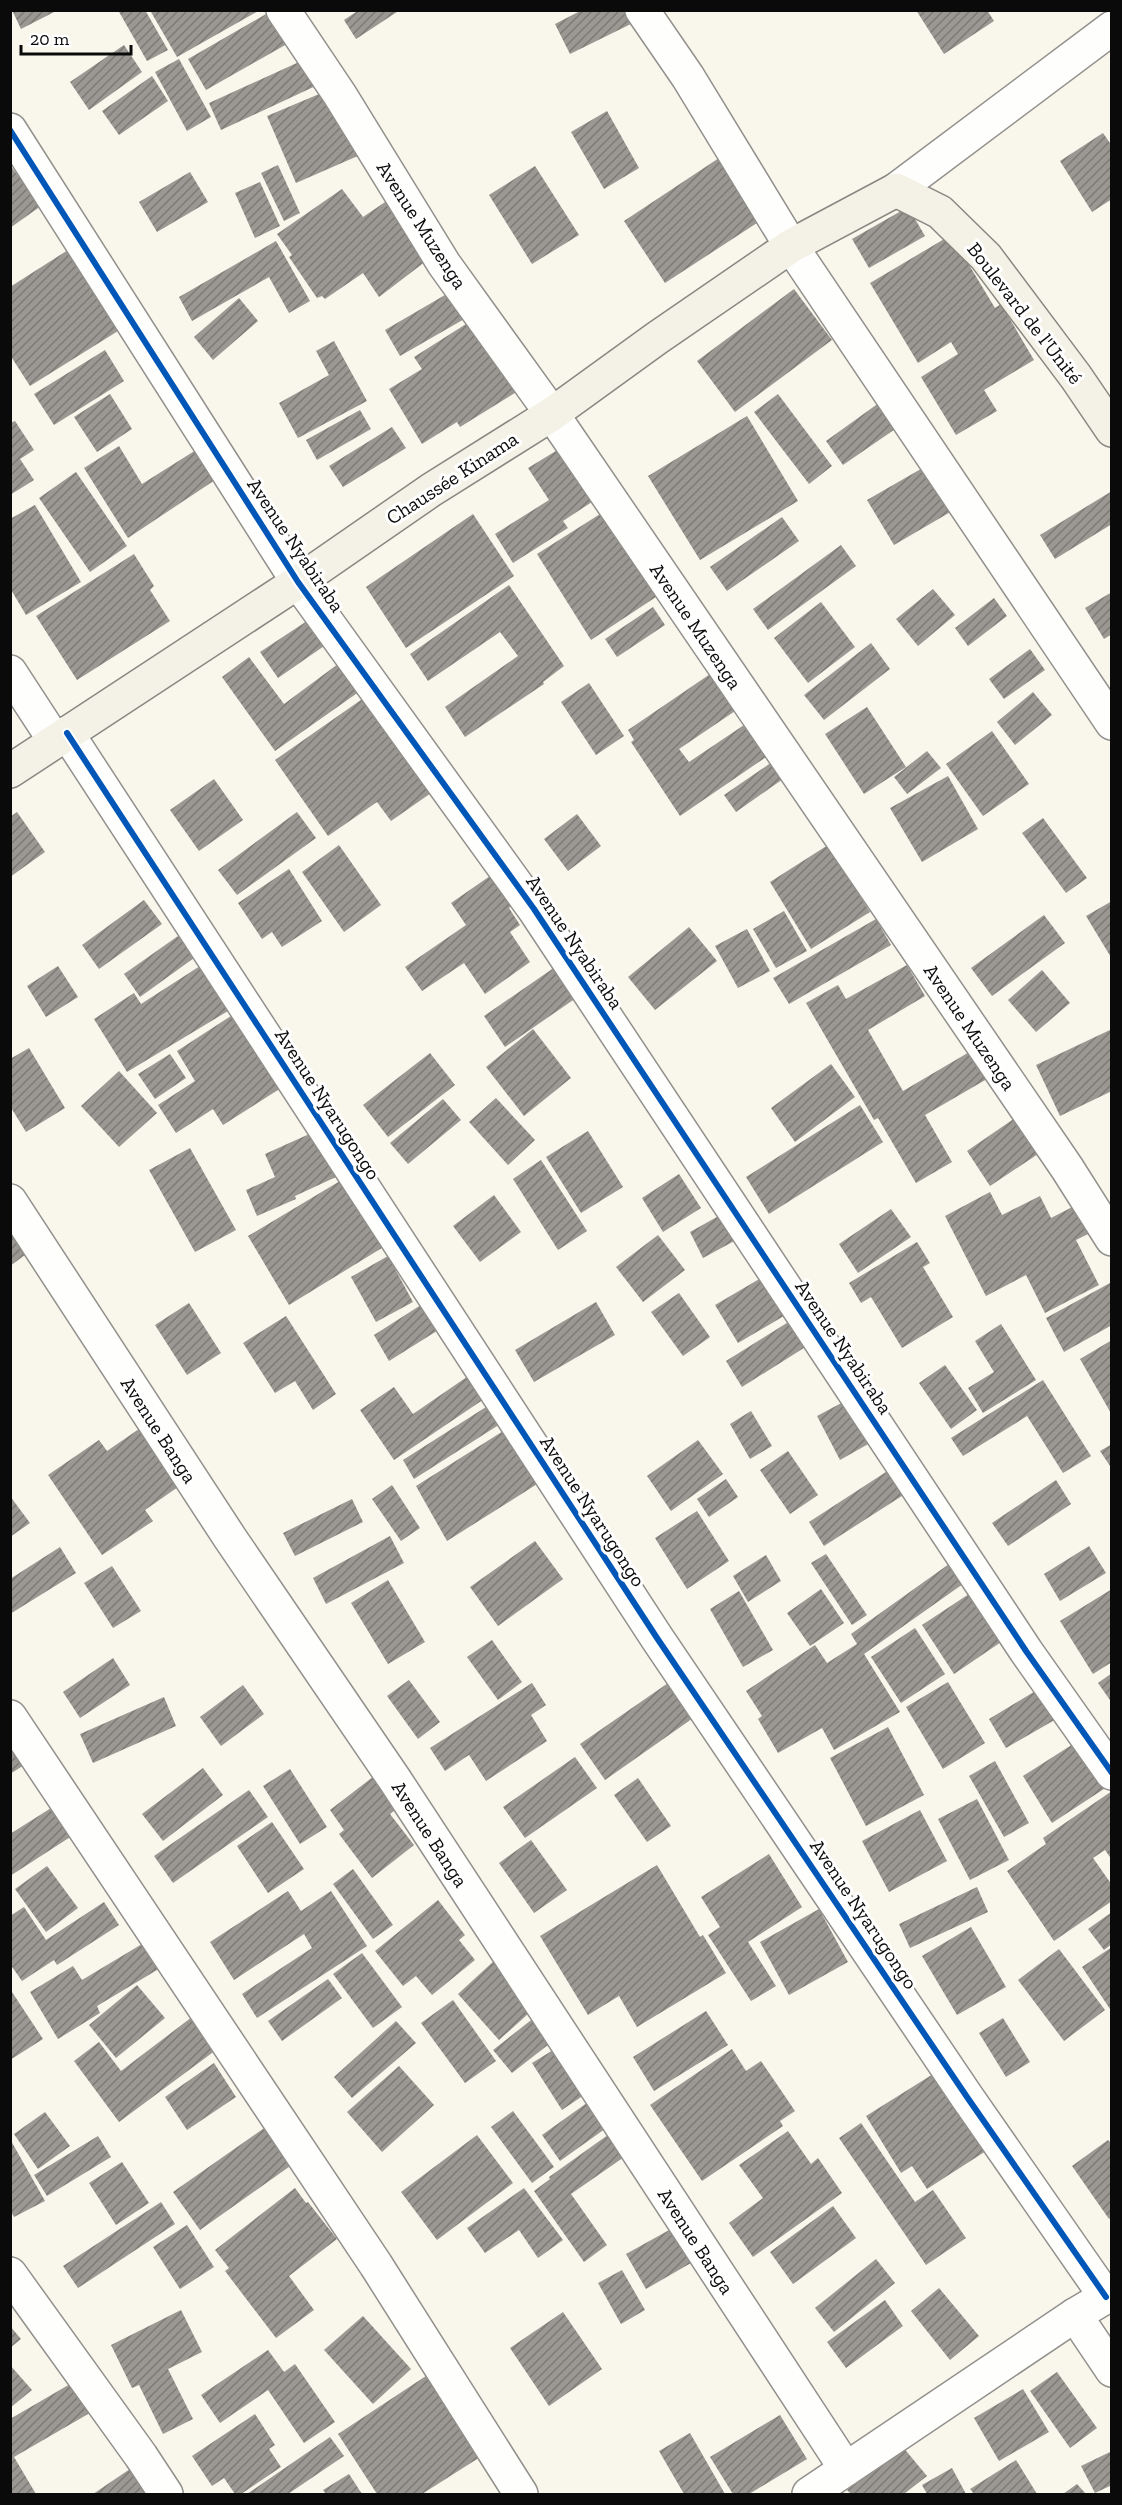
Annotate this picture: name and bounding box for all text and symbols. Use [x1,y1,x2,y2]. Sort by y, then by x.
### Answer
scale bar [21,18,130,56]
text: 20 m [30,28,70,50]
street label: Avenue Muzenga [372,157,472,294]
street label: Boulevard de l'Unité [962,237,1088,389]
street label: Chaussée Kinama [382,426,523,530]
street label: Avenue Nyabiraba [242,473,350,617]
street label: Avenue Muzenga [645,558,747,694]
street label: Avenue Nyabiraba [521,870,629,1014]
street label: Avenue Muzenga [919,959,1021,1095]
street label: Avenue Nyarugongo [270,1024,386,1184]
street label: Avenue Nyabiraba [790,1275,898,1419]
street label: Avenue Banga [116,1372,202,1488]
street label: Avenue Nyarugongo [535,1431,651,1591]
street label: Avenue Banga [387,1776,473,1892]
street label: Avenue Nyarugongo [805,1835,923,1993]
street label: Avenue Banga [653,2183,739,2299]

